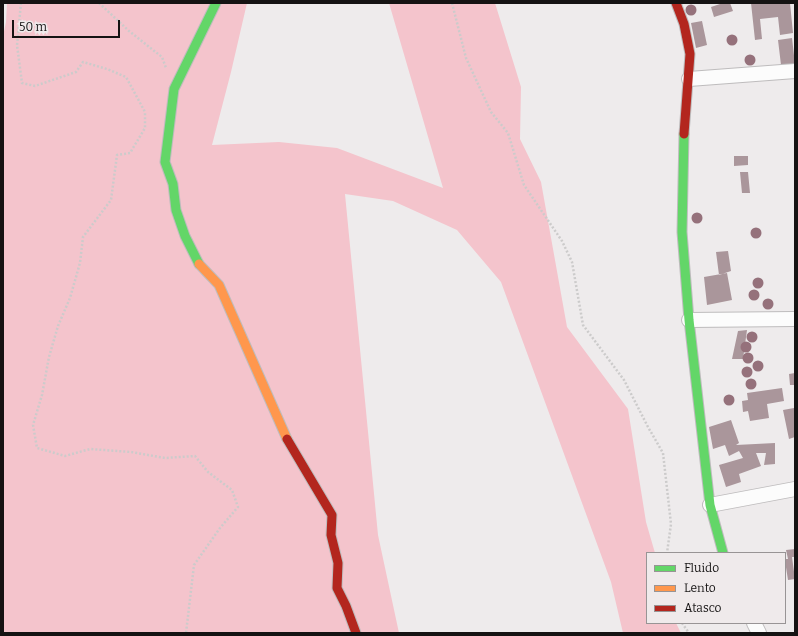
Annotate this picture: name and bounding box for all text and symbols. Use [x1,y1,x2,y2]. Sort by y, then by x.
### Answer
scale bar [14,12,122,38]
text: 50 m [19,20,47,34]
legend [646,552,786,624]
text: Fluido [684,561,719,575]
text: Lento [684,581,716,595]
text: Atasco [684,601,722,615]

